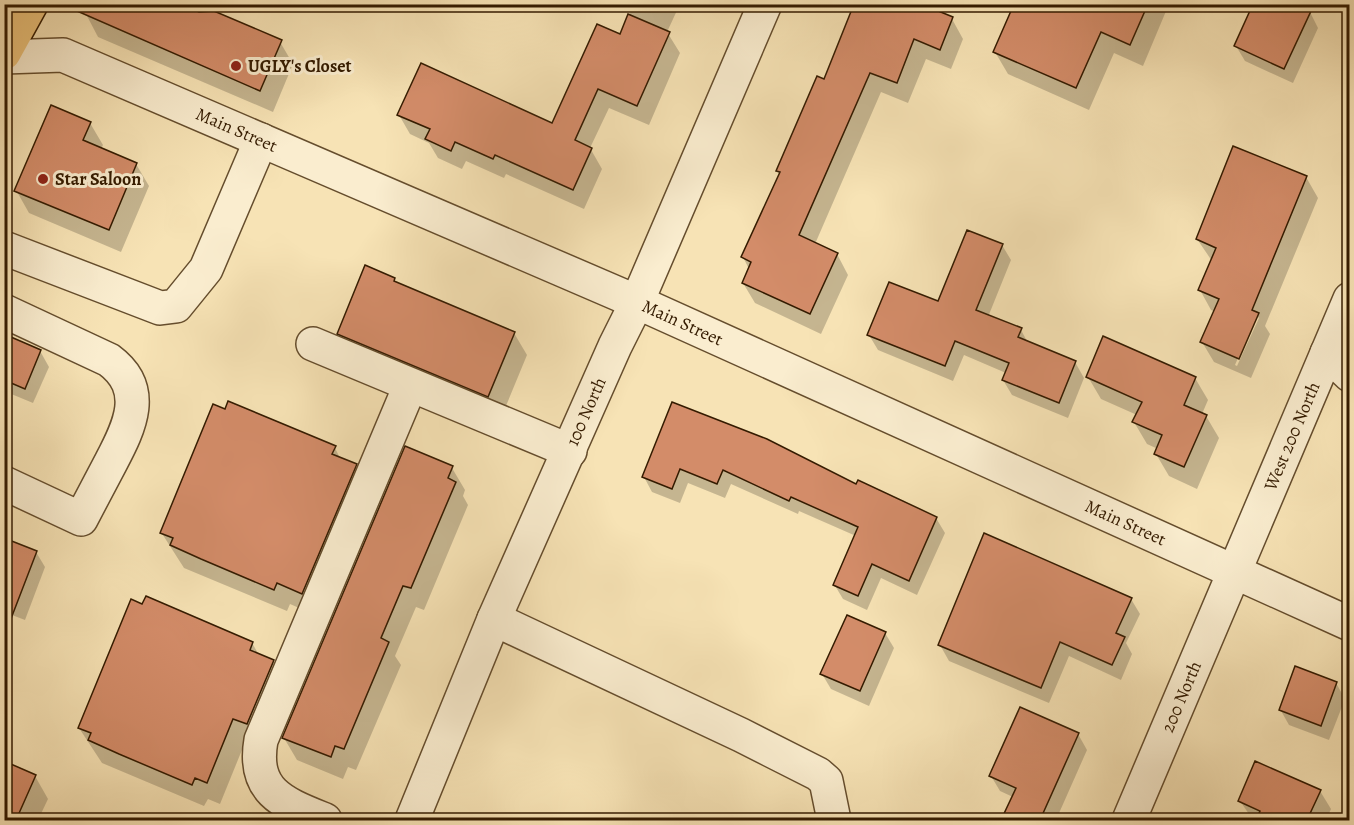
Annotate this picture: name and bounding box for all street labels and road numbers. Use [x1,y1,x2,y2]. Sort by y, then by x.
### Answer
street label: Main Street [192,102,281,158]
street label: Main Street [638,294,727,351]
street label: 100 North [560,373,612,450]
street label: West 200 North [1258,378,1326,495]
street label: Main Street [1081,494,1170,551]
street label: 200 North [1156,657,1207,736]

